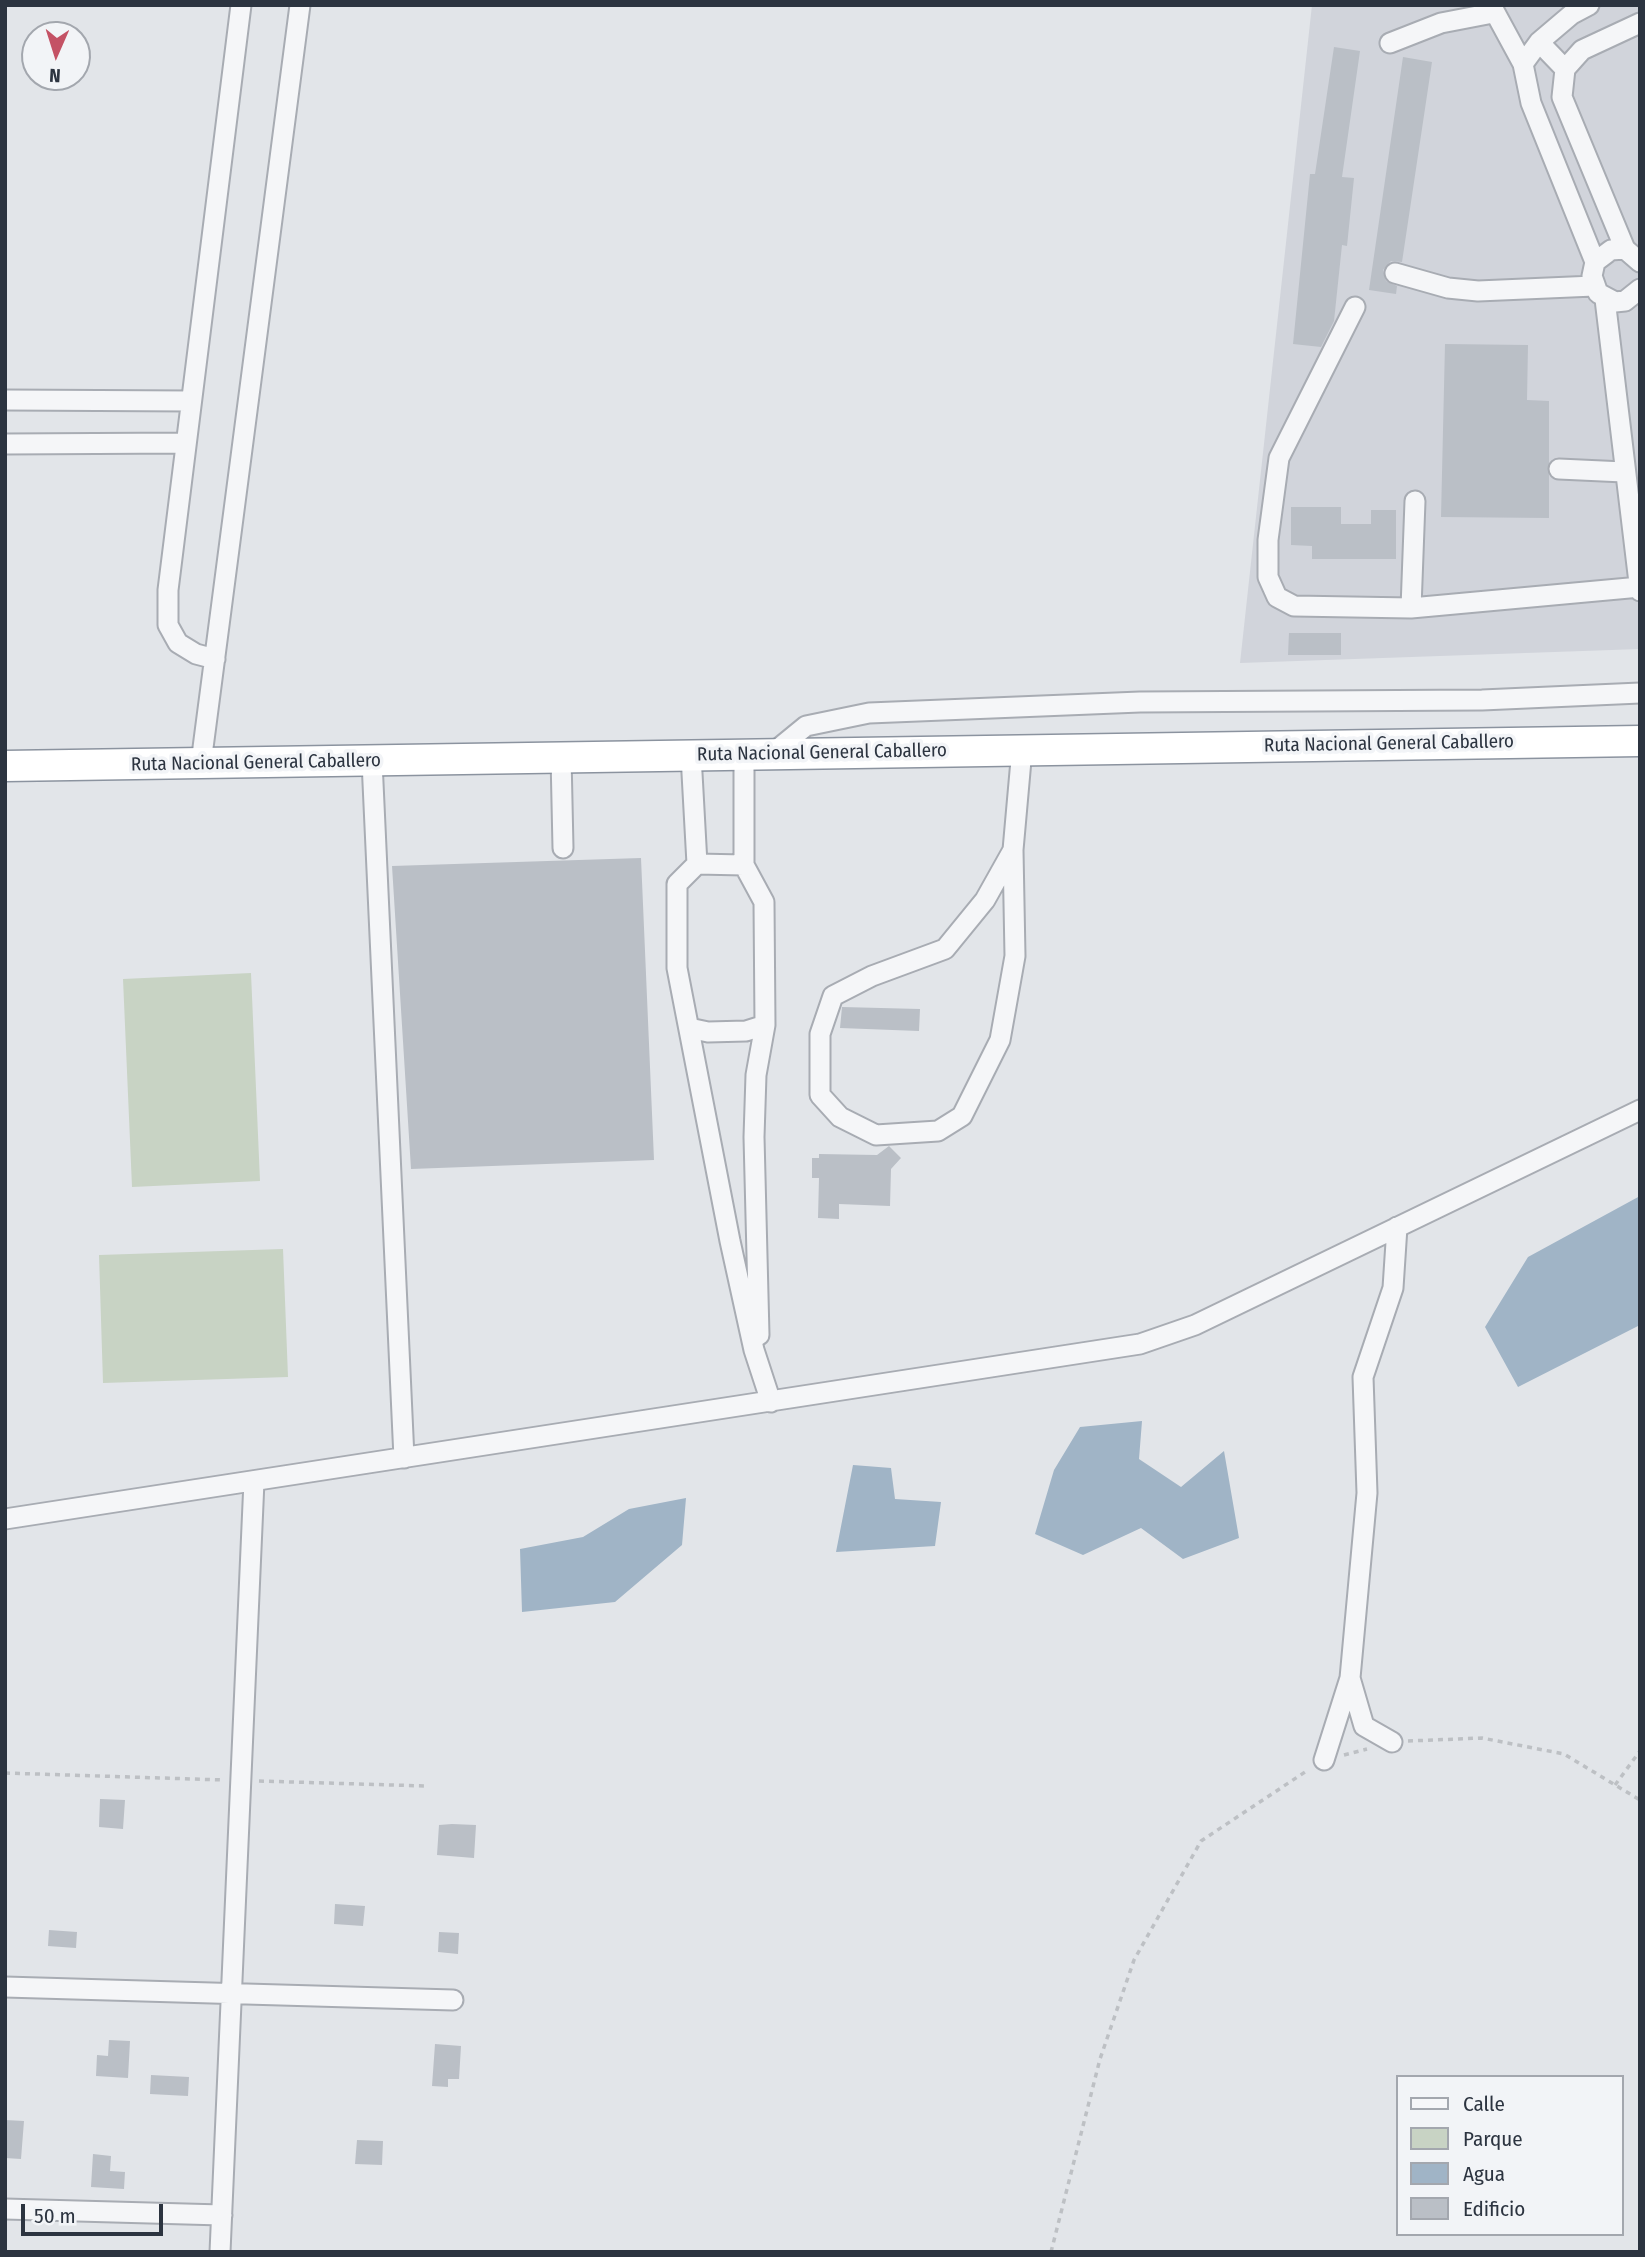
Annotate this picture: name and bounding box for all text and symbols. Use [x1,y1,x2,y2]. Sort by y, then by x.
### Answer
north arrow [21,21,91,91]
text: N [49,64,61,87]
street label: Ruta Nacional General Caballero [1264,730,1514,758]
street label: Ruta Nacional General Caballero [697,739,947,767]
street label: Ruta Nacional General Caballero [131,749,381,777]
legend [1396,2075,1624,2236]
text: Calle [1463,2091,1505,2117]
text: Parque [1463,2126,1523,2152]
text: Agua [1463,2161,1505,2187]
scale bar [24,2190,166,2234]
text: Edificio [1463,2196,1525,2222]
text: 50 m [34,2203,76,2229]

